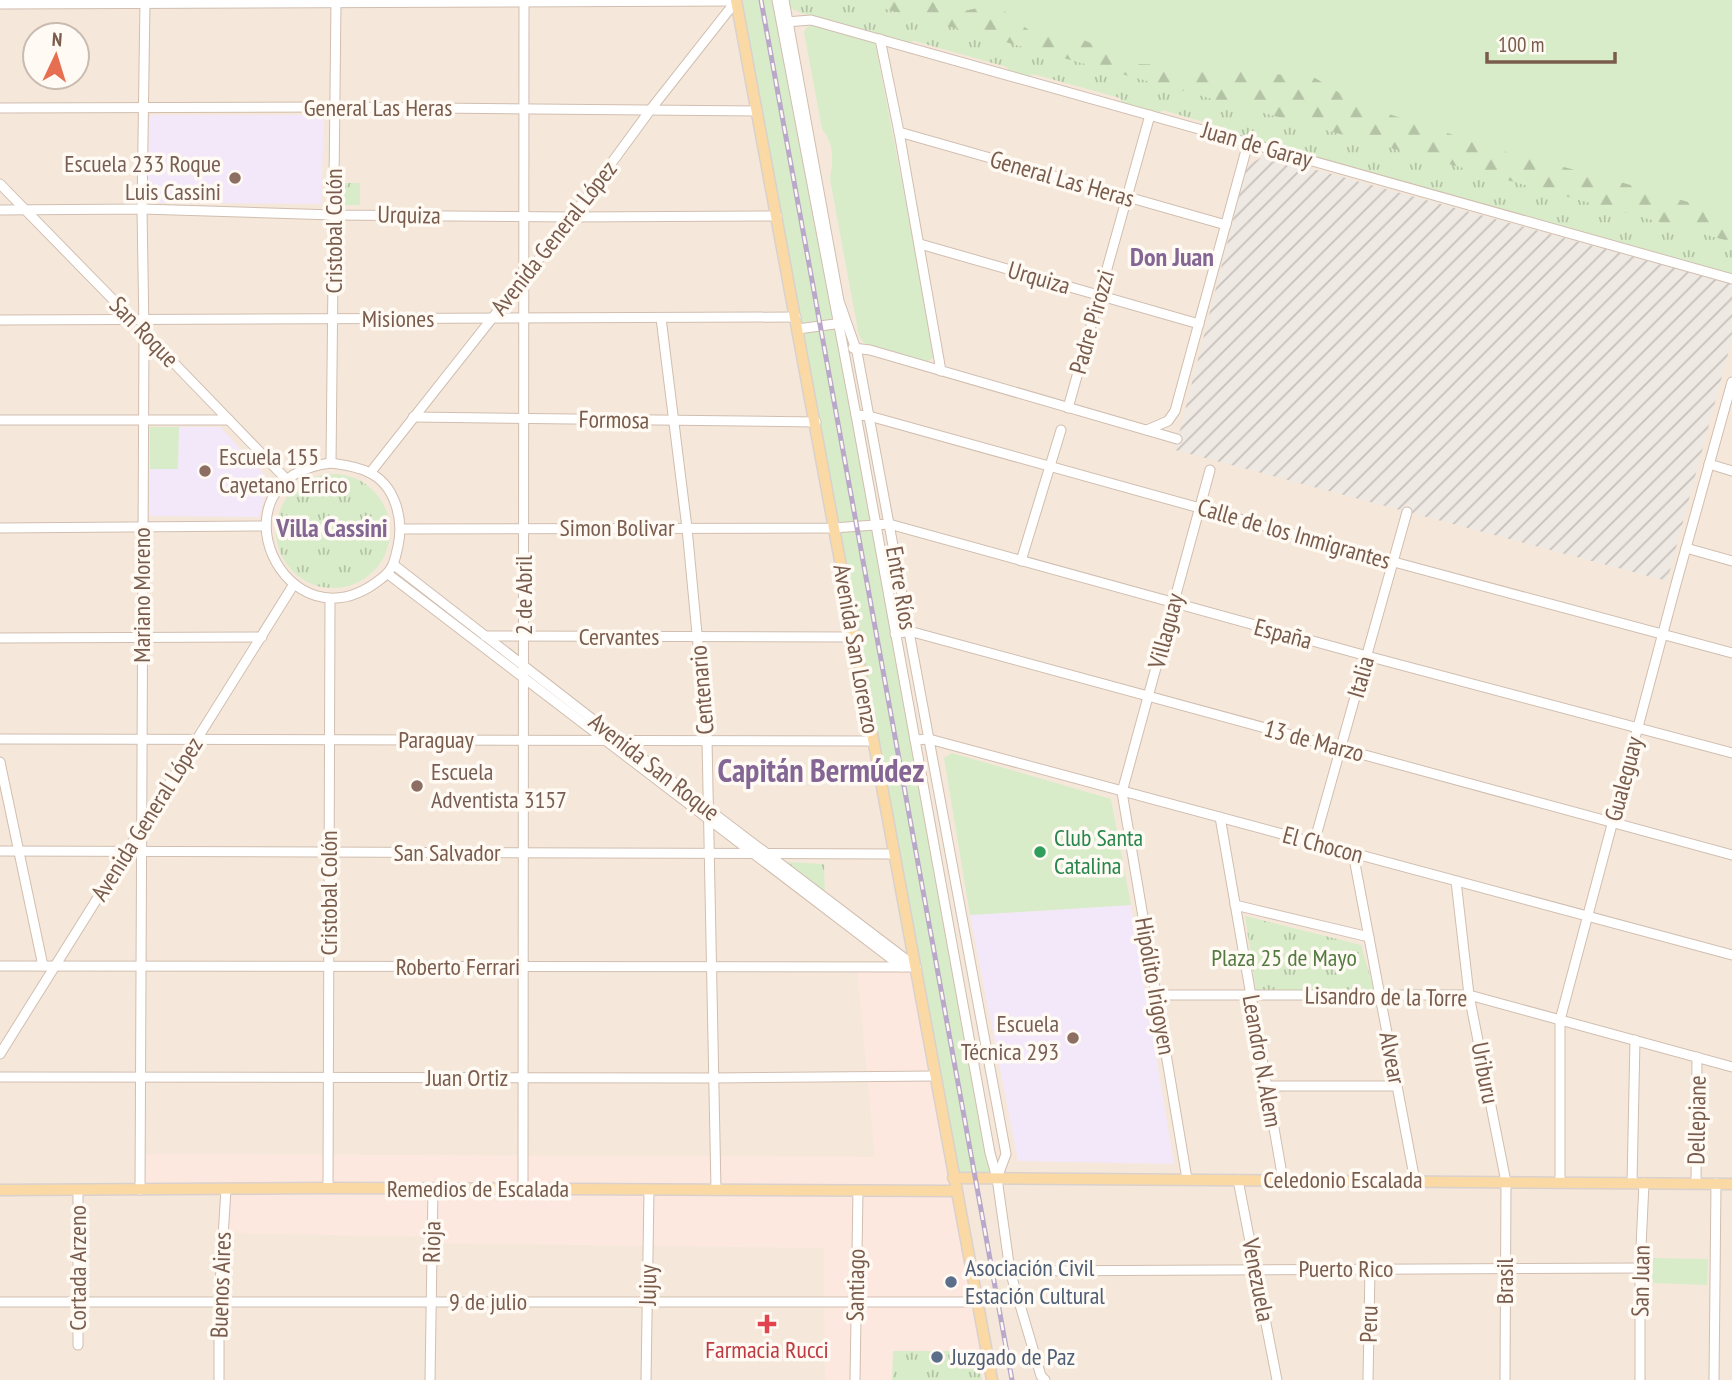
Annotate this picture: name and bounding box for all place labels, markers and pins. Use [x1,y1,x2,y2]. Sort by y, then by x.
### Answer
place label: Escuela 233 Roque Luis Cassini [64,148,221,207]
marker: Escuela 233 Roque Luis Cassini [227,170,243,186]
place label: Escuela 155 Cayetano Errico [219,441,348,500]
marker: Escuela 155 Cayetano Errico [197,463,213,479]
place label: Escuela Adventista 3157 [431,756,567,815]
marker: Escuela Adventista 3157 [409,778,425,794]
place label: Club Santa Catalina [1054,822,1143,881]
marker: Club Santa Catalina [1032,844,1048,860]
place label: Escuela Técnica 293 [961,1008,1059,1067]
marker: Escuela Técnica 293 [1065,1030,1081,1046]
place label: Asociación Civil Estación Cultural [965,1252,1105,1311]
marker: Asociación Civil Estación Cultural [943,1274,959,1290]
marker: Farmacia Rucci [759,1316,775,1332]
place label: Farmacia Rucci [705,1334,829,1365]
place label: Juzgado de Paz [950,1341,1075,1372]
marker: Juzgado de Paz [929,1349,945,1365]

